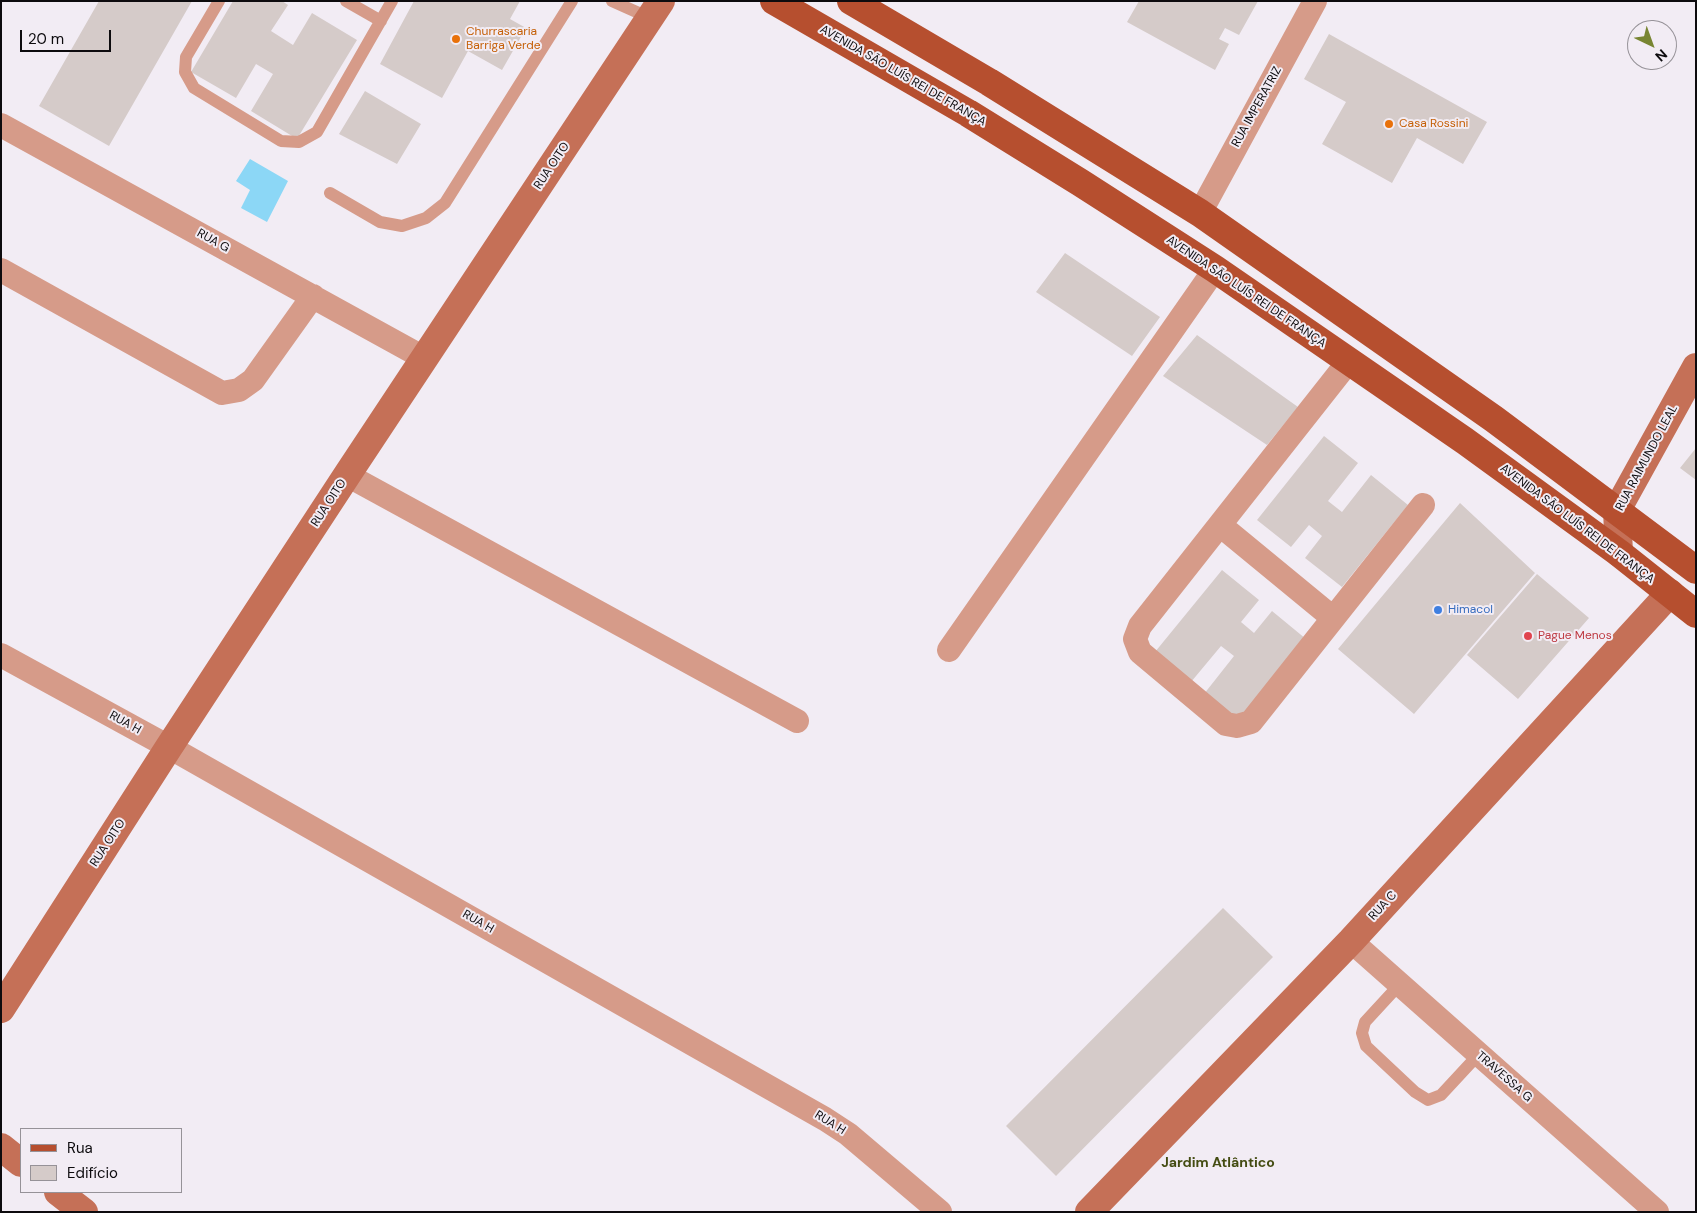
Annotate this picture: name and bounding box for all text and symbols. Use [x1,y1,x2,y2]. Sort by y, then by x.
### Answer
scale bar [22,20,114,52]
north arrow [1627,20,1677,70]
street label: AVENIDA SÃO LUÍS REI DE FRANÇA [817,22,989,130]
place label: Churrascaria Barriga Verde [466,25,541,53]
text: 20 m [28,29,64,49]
marker: Churrascaria Barriga Verde [450,33,462,45]
text: N [1652,45,1671,66]
street label: RUA IMPERATRIZ [1229,64,1285,150]
place label: Casa Rossini [1399,117,1468,131]
marker: Casa Rossini [1383,118,1395,130]
street label: RUA OITO [531,140,573,192]
street label: RUA G [194,226,232,256]
street label: AVENIDA SÃO LUÍS REI DE FRANÇA [1163,233,1329,351]
street label: RUA RAIMUNDO LEAL [1613,402,1681,514]
street label: AVENIDA SÃO LUÍS REI DE FRANÇA [1497,461,1657,587]
street label: RUA OITO [308,477,350,529]
place label: Himacol [1448,603,1493,617]
marker: Himacol [1432,604,1444,616]
place label: Pague Menos [1538,629,1612,643]
marker: Pague Menos [1522,630,1534,642]
street label: RUA H [107,708,143,738]
street label: RUA OITO [87,817,129,869]
street label: RUA C [1366,889,1400,923]
street label: RUA H [460,907,496,937]
street label: TRAVESSA G [1473,1049,1535,1105]
street label: RUA H [812,1108,848,1138]
legend [20,1128,182,1193]
text: Rua [67,1138,93,1158]
district label: Jardim Atlântico [1161,1155,1275,1171]
text: Edifício [67,1163,118,1183]

